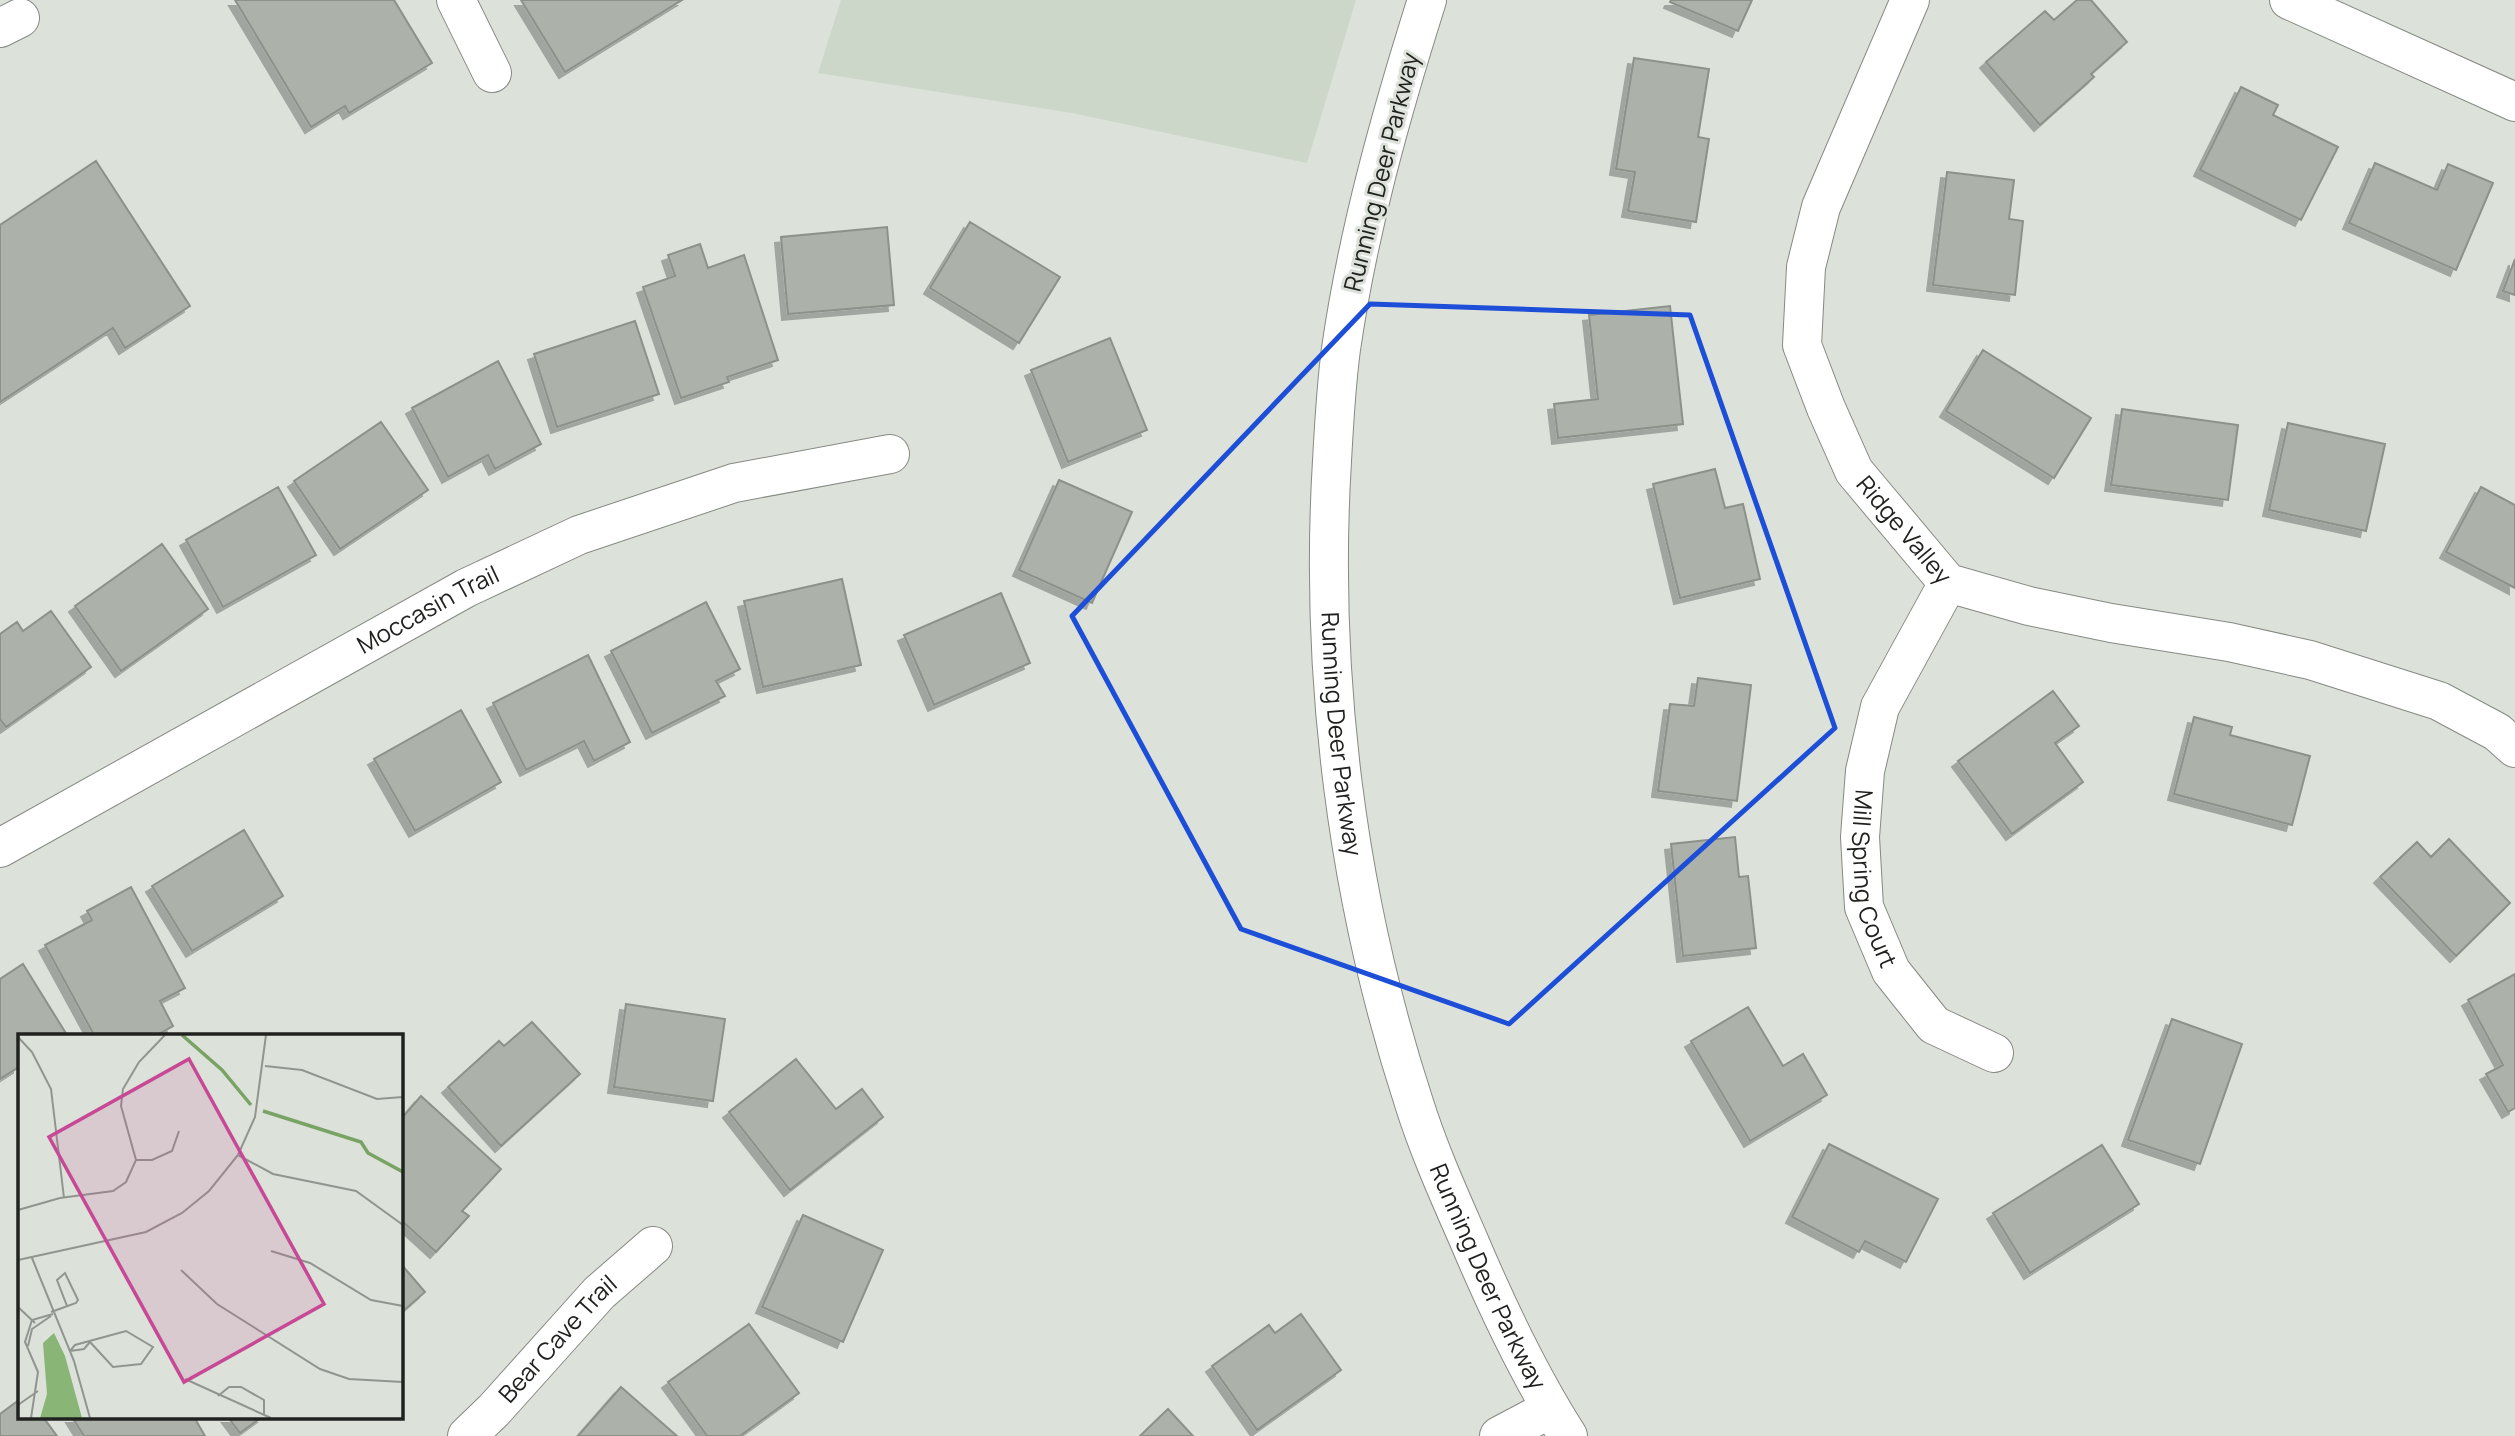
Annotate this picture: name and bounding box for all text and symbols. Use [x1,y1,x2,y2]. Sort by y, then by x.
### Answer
street label: Running Deer Parkway [1335,48,1426,295]
street label: Ridge Valley [1850,468,1960,591]
street label: Moccasin Trail [351,557,504,661]
street label: Running Deer Parkway [1315,611,1371,859]
street label: Mill Spring Court [1845,788,1906,972]
inset map [18,1034,402,1418]
street label: Running Deer Parkway [1423,1158,1555,1395]
street label: Bear Cave Trail [490,1267,623,1409]

